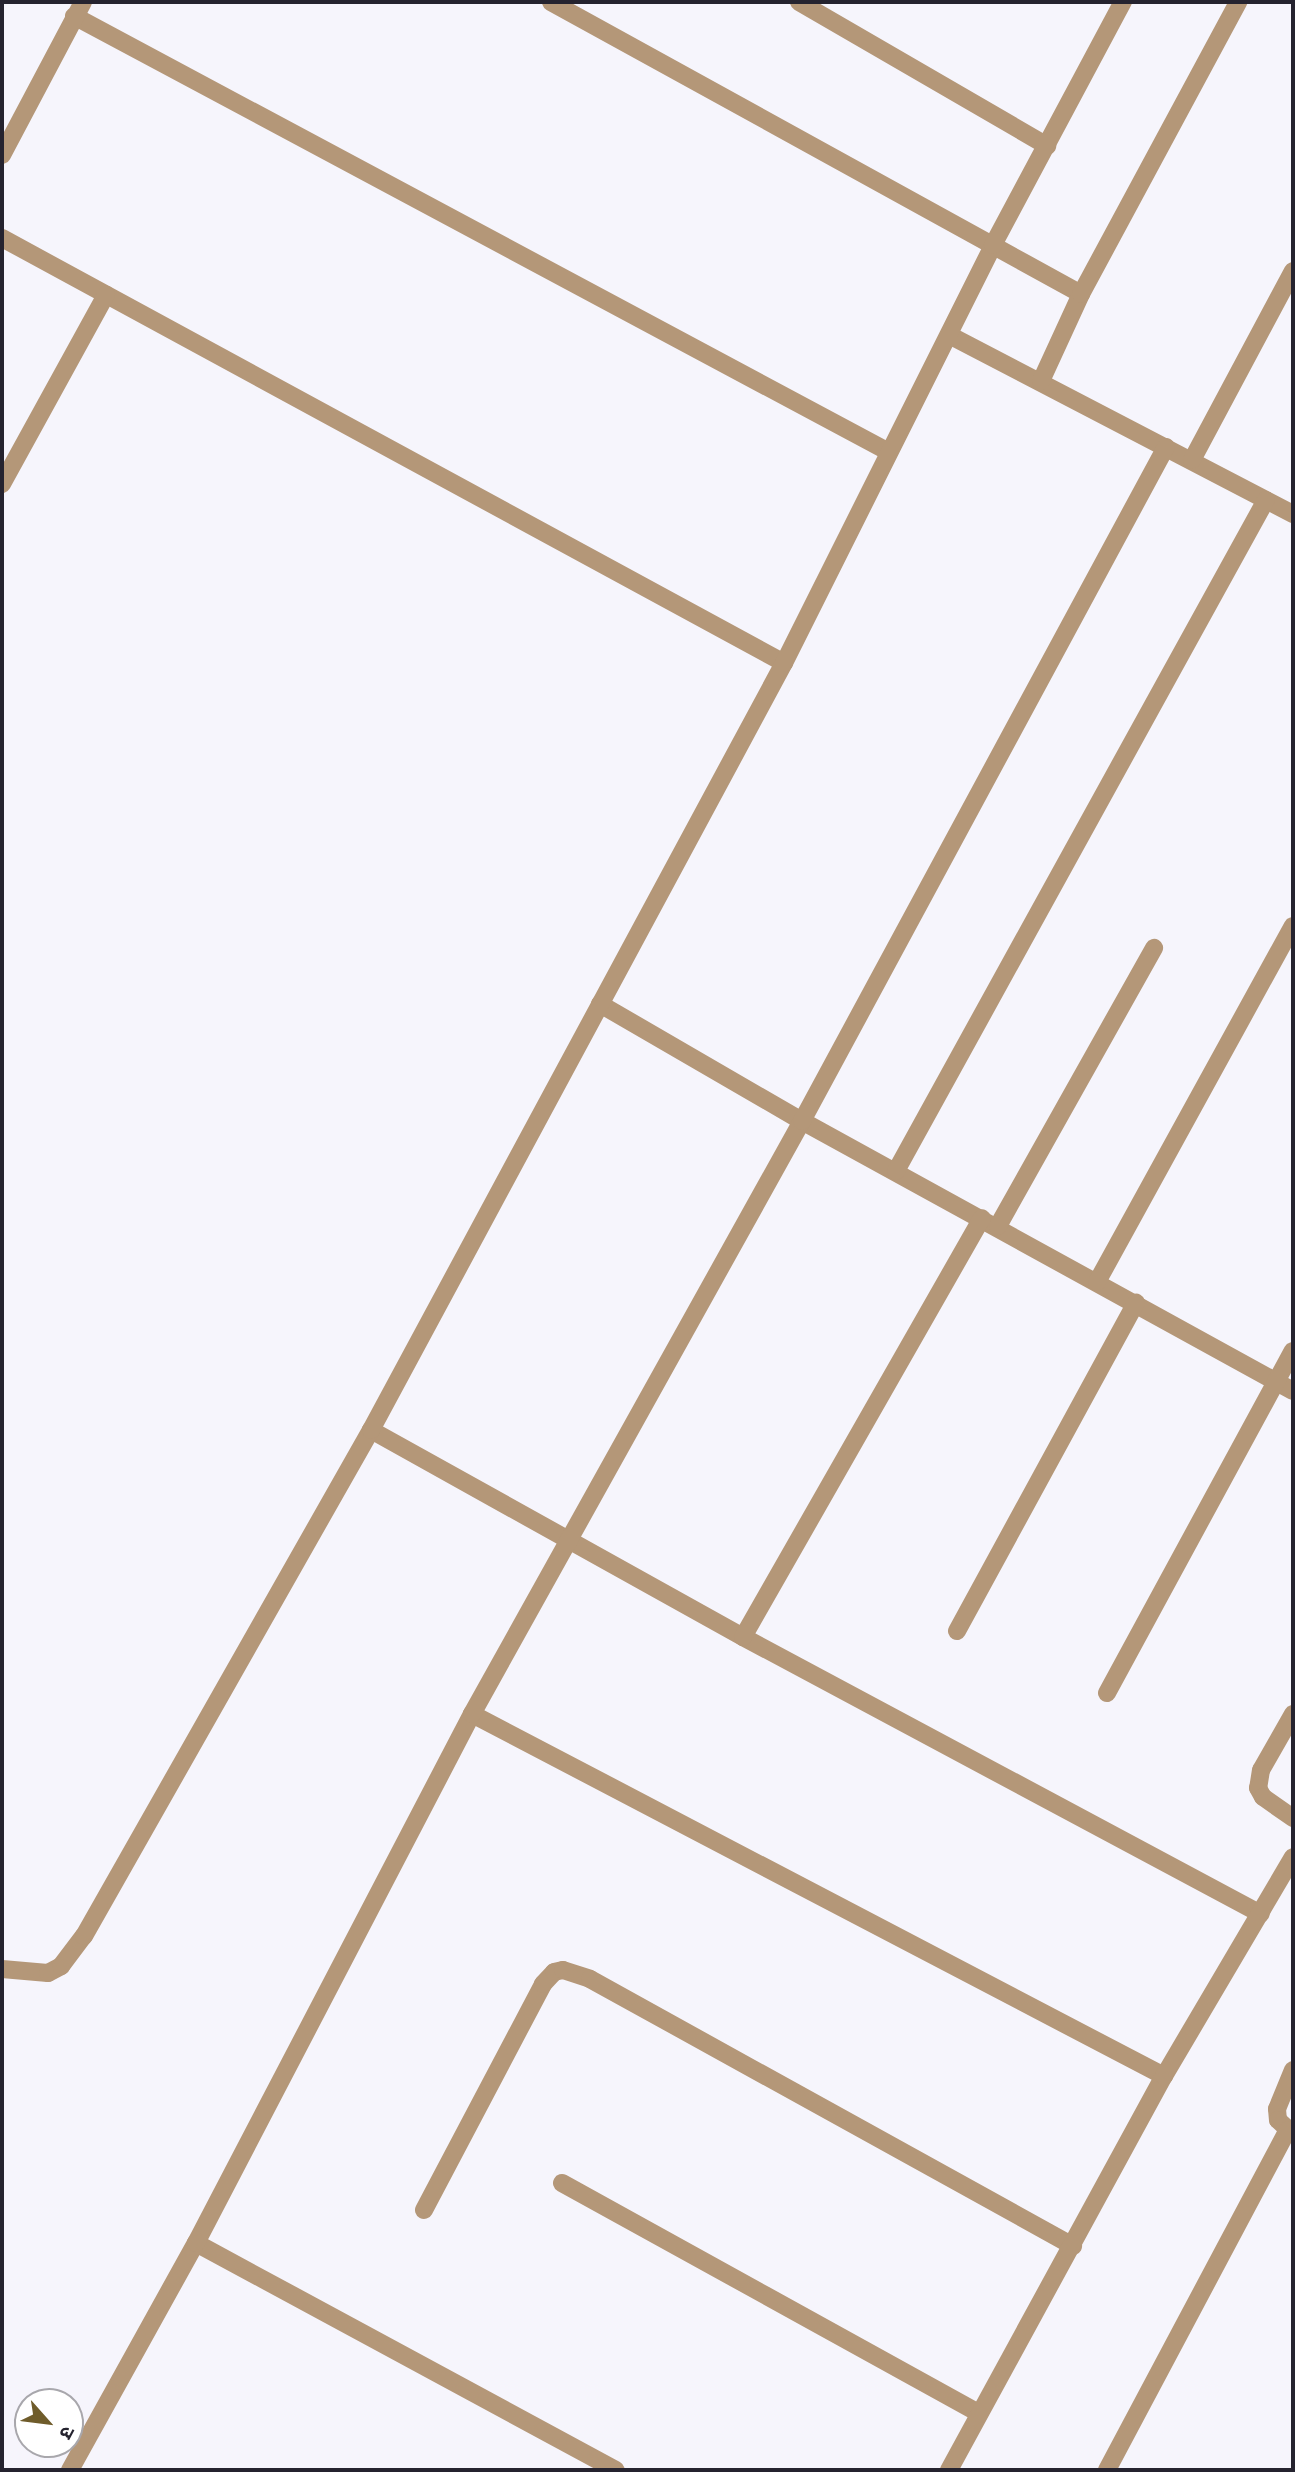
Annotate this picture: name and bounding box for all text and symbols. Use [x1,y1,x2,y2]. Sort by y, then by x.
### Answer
north arrow [14,2388,84,2458]
text: उ [55,2423,77,2442]

